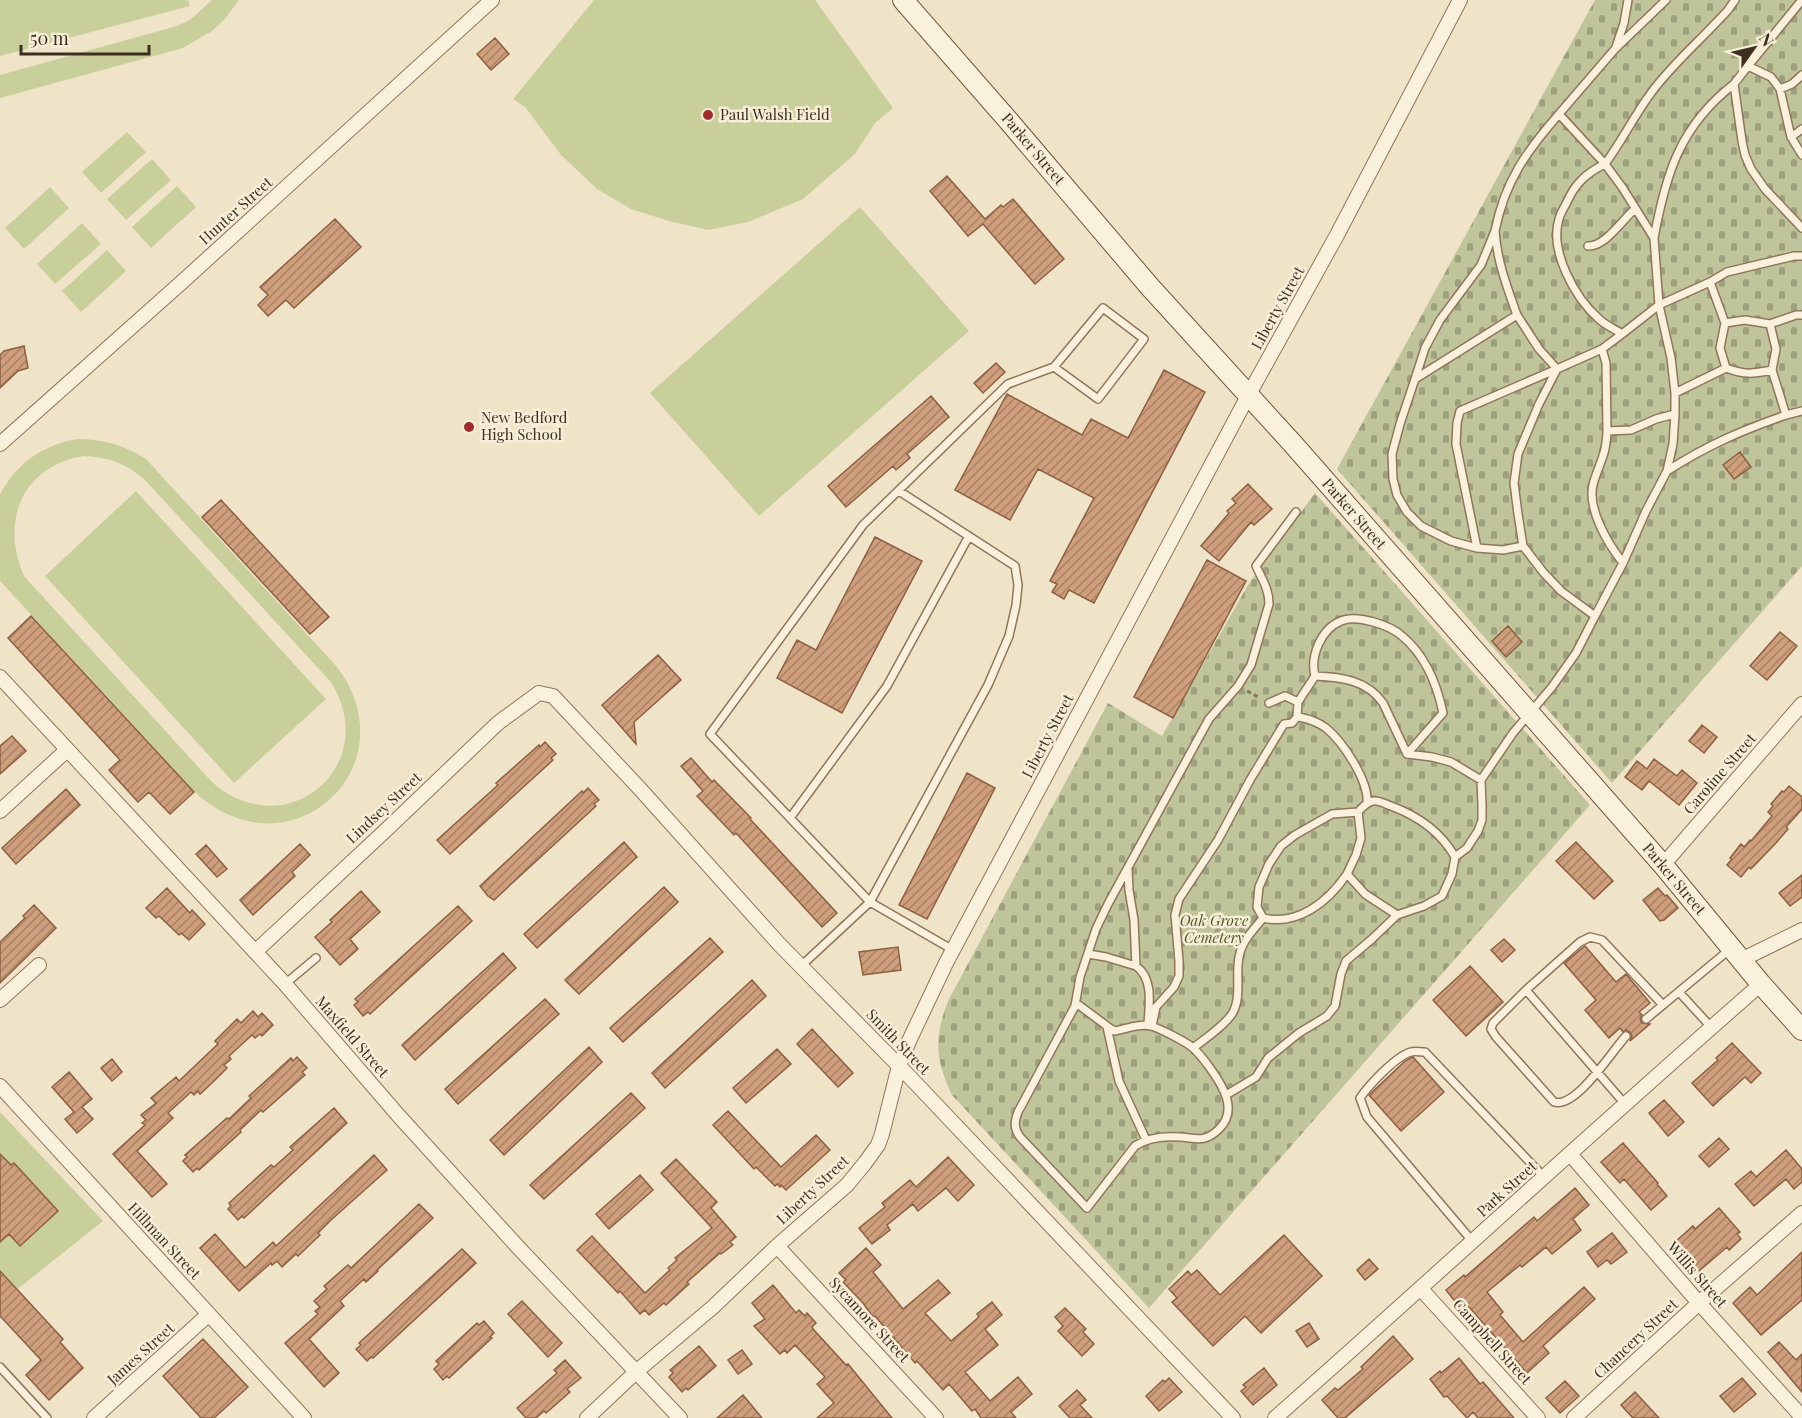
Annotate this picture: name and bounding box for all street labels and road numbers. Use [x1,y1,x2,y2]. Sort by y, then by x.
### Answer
street label: Parker Street [998,108,1070,189]
street label: Hunter Street [194,172,277,249]
street label: Liberty Street [1246,262,1309,353]
street label: Parker Street [1318,473,1392,554]
street label: Liberty Street [1017,689,1078,781]
street label: Caroline Street [1678,728,1761,818]
street label: Lindsey Street [341,767,426,847]
street label: Parker Street [1639,838,1711,919]
street label: Maxfield Street [312,991,394,1082]
street label: Smith Street [862,1004,936,1079]
street label: Liberty Street [772,1150,853,1228]
street label: Park Street [1472,1155,1541,1221]
street label: Hillman Street [124,1198,206,1284]
street label: Willis Street [1663,1236,1732,1312]
street label: Sycamore Street [825,1272,915,1367]
street label: Campbell Street [1449,1294,1537,1389]
street label: Chancery Street [1589,1294,1682,1383]
street label: James Street [102,1317,179,1389]

